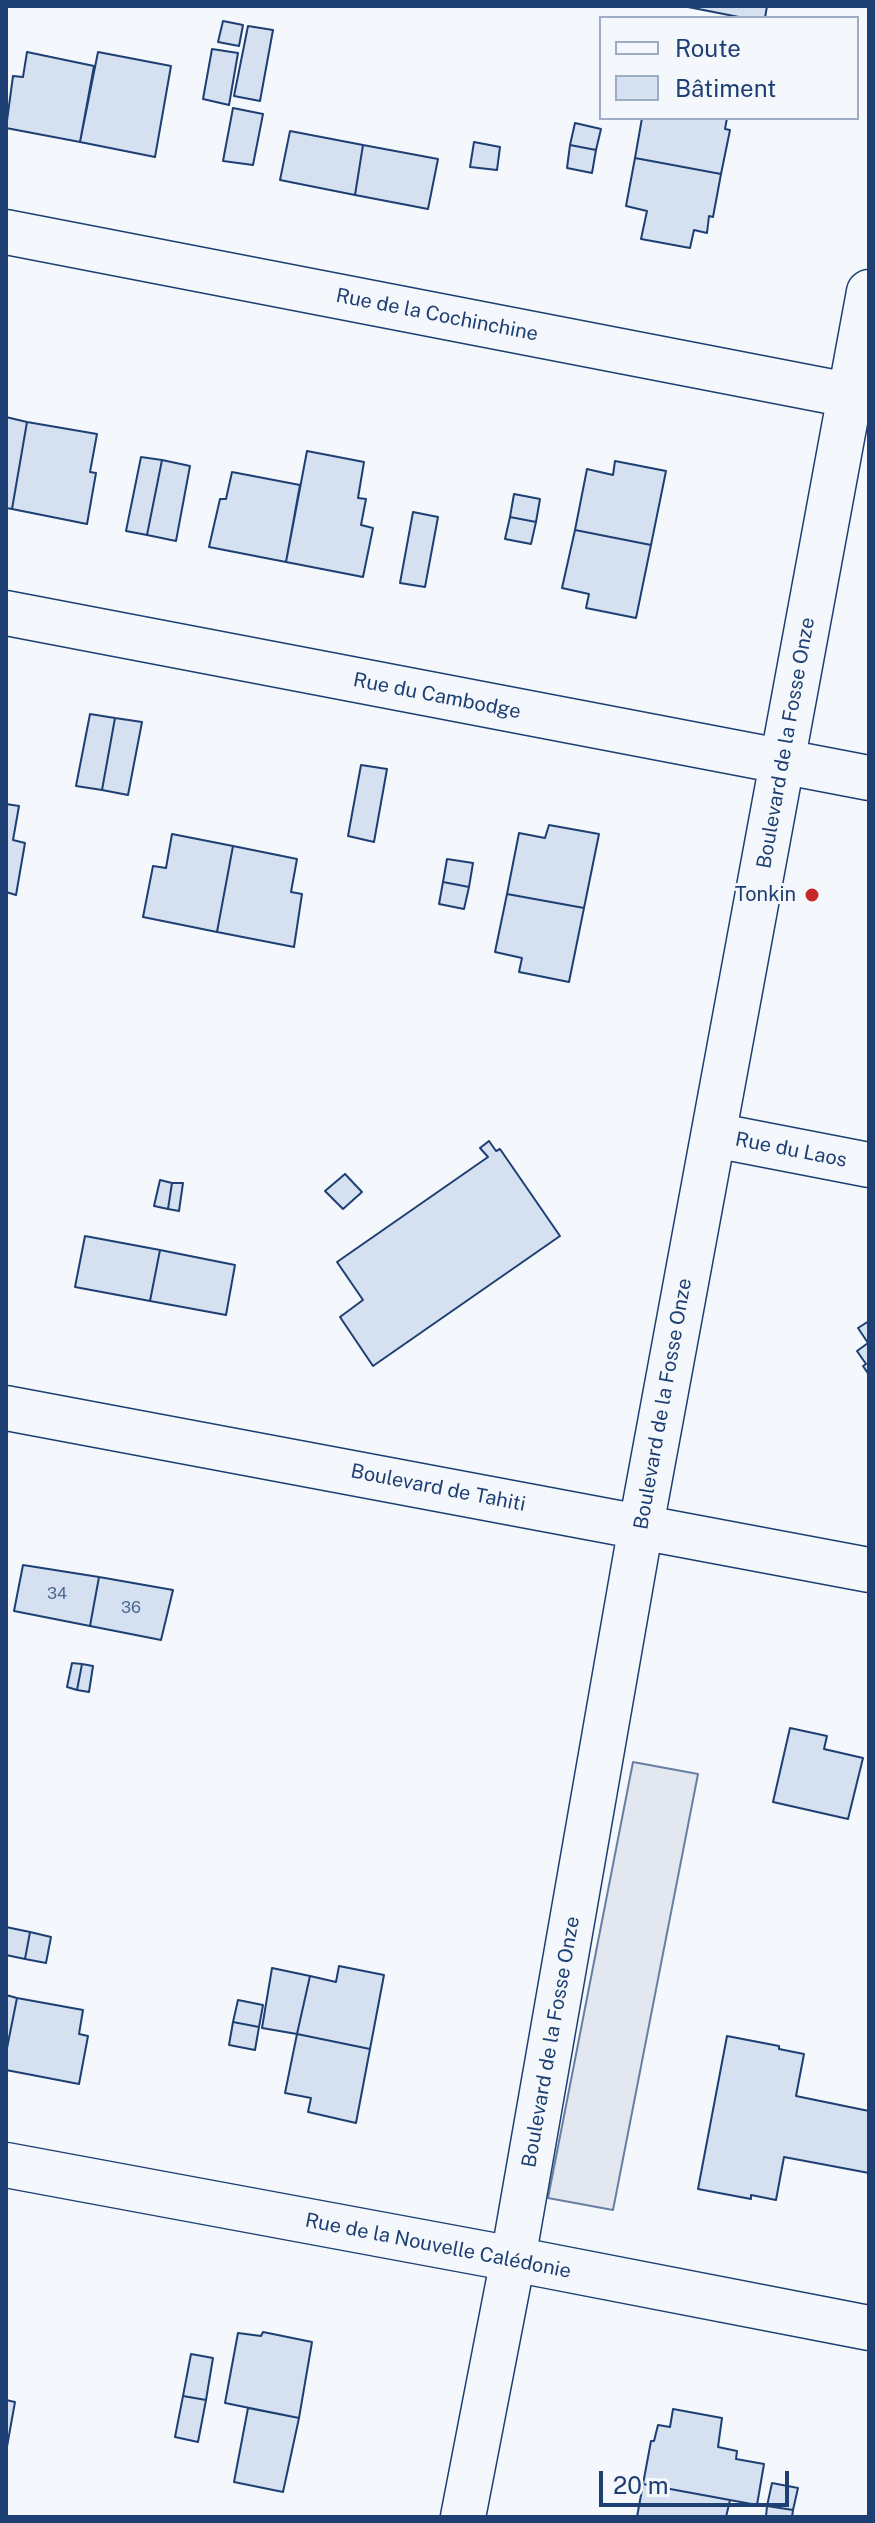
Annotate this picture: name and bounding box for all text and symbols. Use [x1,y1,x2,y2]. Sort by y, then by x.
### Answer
legend [599,16,859,120]
text: Route [675,34,741,62]
text: Bâtiment [675,74,776,102]
street label: Rue de la Cochinchine [334,284,540,346]
street label: Boulevard de la Fosse Onze [752,616,820,870]
street label: Rue du Cambodge [351,668,523,724]
place label: Tonkin [735,883,796,907]
marker: Tonkin [803,886,821,904]
street label: Rue du Laos [733,1127,849,1173]
street label: Boulevard de la Fosse Onze [629,1277,697,1531]
street label: Boulevard de Tahiti [349,1459,527,1517]
house number: 34 [47,1584,67,1604]
house number: 36 [121,1598,141,1618]
street label: Boulevard de la Fosse Onze [517,1915,585,2169]
street label: Rue de la Nouvelle Calédonie [303,2208,573,2284]
scale bar [603,2455,793,2505]
text: 20 m [613,2471,669,2499]

